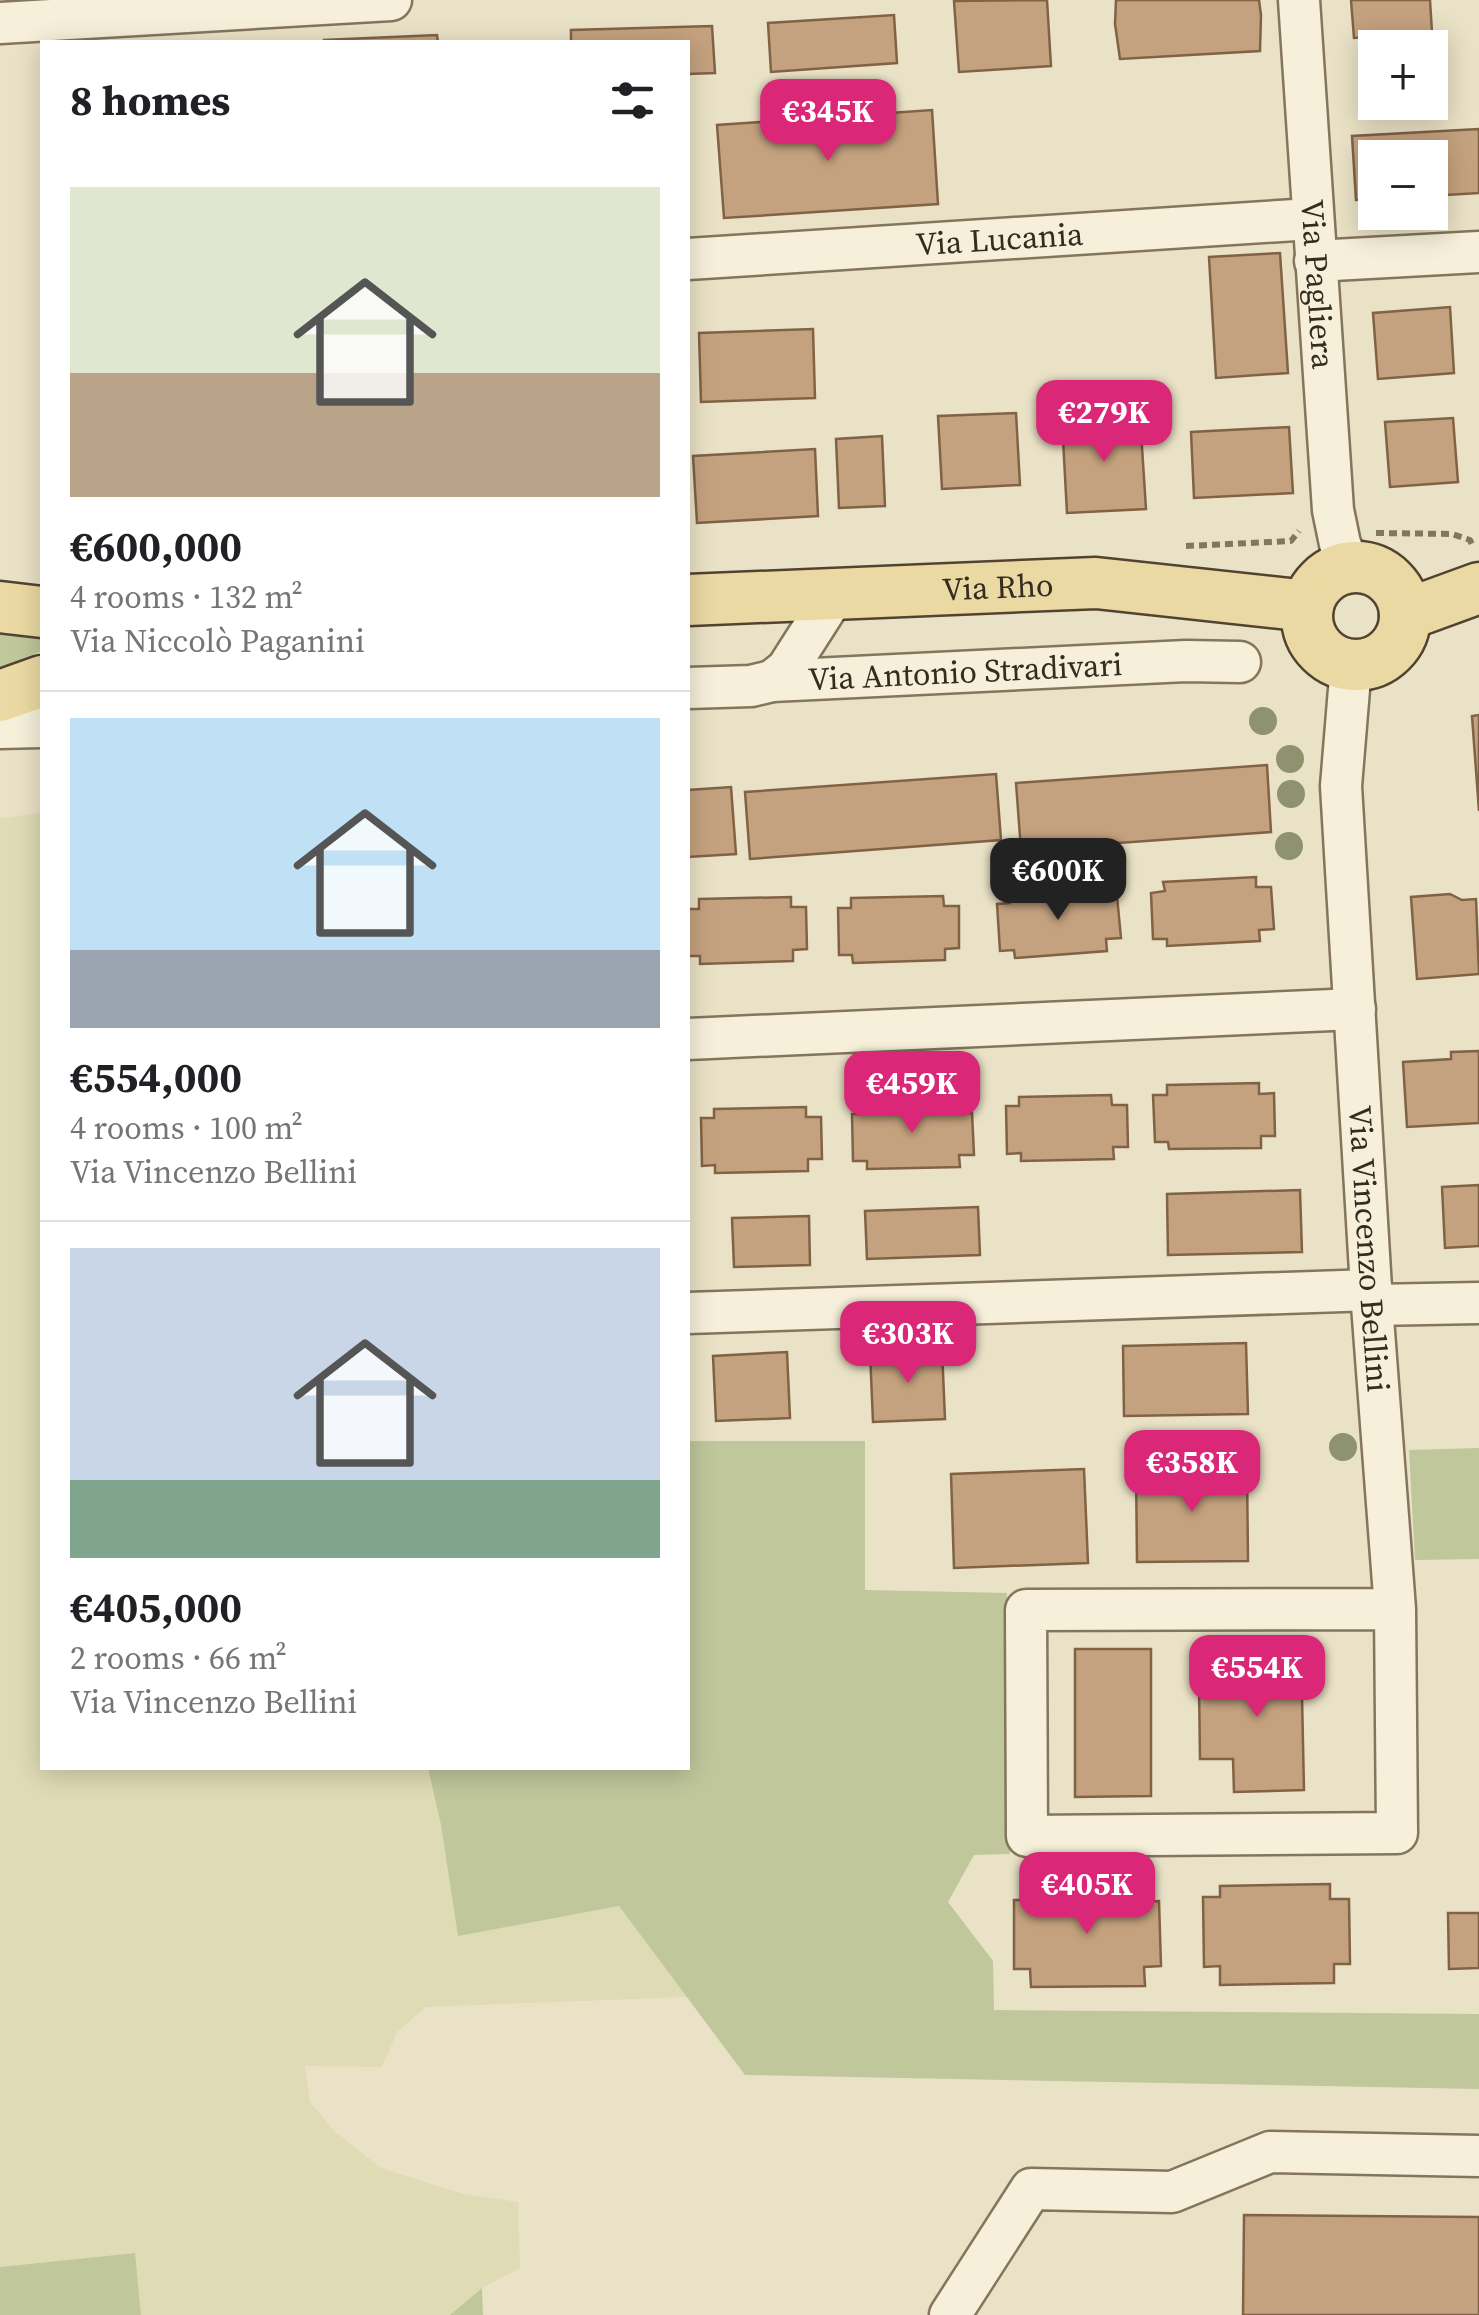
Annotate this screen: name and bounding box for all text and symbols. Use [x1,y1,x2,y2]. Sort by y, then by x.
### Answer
map controls [1358,30,1448,230]
button: + [1358,30,1448,120]
text: 8 homes [70,71,230,129]
icon: filters [605,73,660,128]
pin: €345K [758,79,898,164]
text: €345K [782,89,874,133]
button: − [1358,140,1448,230]
street label: Via Pagliera [1290,198,1346,371]
street label: Via Lucania [914,212,1085,266]
icon: home [275,252,455,432]
pin: €279K [1034,380,1174,465]
text: €279K [1058,390,1150,434]
text: €600,000 [70,517,242,575]
street label: Via Rho [941,563,1054,611]
text: 4 rooms · 132 m² [70,575,303,619]
text: Via Niccolò Paganini [70,619,365,663]
street label: Via Antonio Stradivari [807,642,1123,701]
icon: home [275,783,455,963]
pin: €600K [988,838,1128,923]
text: €600K [1012,848,1104,892]
text: €554,000 [70,1048,242,1106]
pin: €459K [842,1051,982,1136]
text: €459K [866,1061,958,1105]
street label: Via Vincenzo Bellini [1338,1104,1401,1394]
text: 4 rooms · 100 m² [70,1106,303,1150]
text: Via Vincenzo Bellini [70,1150,357,1194]
pin: €303K [838,1301,978,1386]
text: €303K [862,1311,954,1355]
icon: home [275,1313,455,1493]
pin: €358K [1122,1430,1262,1515]
text: €358K [1146,1440,1238,1484]
text: €405,000 [70,1578,242,1636]
pin: €554K [1187,1635,1327,1720]
text: 2 rooms · 66 m² [70,1636,287,1680]
text: €554K [1211,1645,1303,1689]
text: Via Vincenzo Bellini [70,1680,357,1724]
pin: €405K [1017,1852,1157,1937]
text: €405K [1041,1862,1133,1906]

